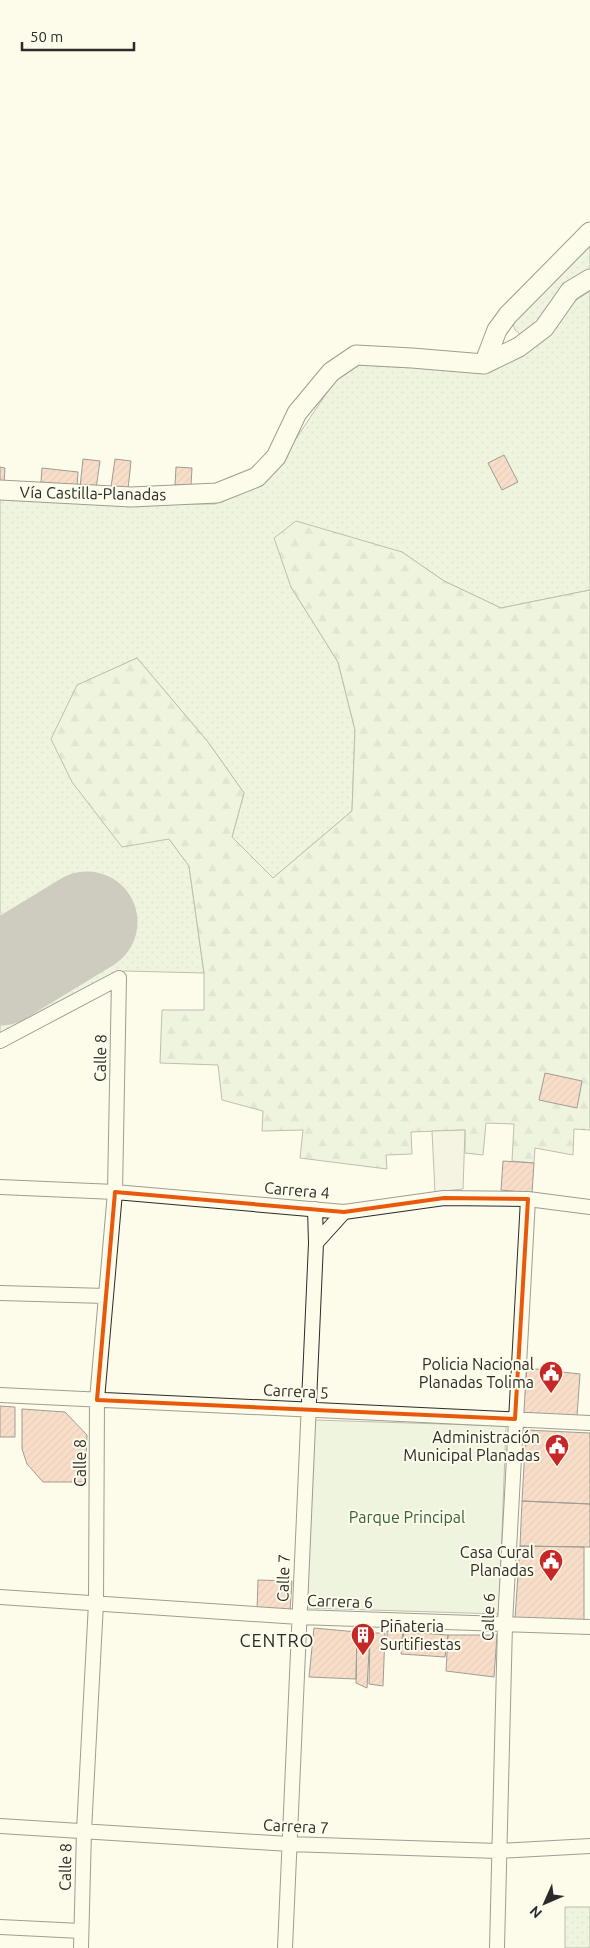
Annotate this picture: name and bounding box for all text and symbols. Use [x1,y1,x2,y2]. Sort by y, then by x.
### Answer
scale bar [22,20,135,52]
text: 50 m [30,28,63,45]
street label: Vía Castilla-Planadas [19,483,167,503]
street label: Calle 8 [91,1034,109,1082]
street label: Carrera 4 [263,1178,331,1202]
place label: Policia Nacional Planadas Tolima [419,1355,534,1391]
public building icon: Policia Nacional Planadas Tolima [538,1360,564,1394]
street label: Carrera 5 [263,1380,329,1402]
place label: Administración Municipal Planadas [403,1428,540,1464]
public building icon: Administración Municipal Planadas [544,1433,570,1467]
street label: Calle 8 [71,1439,89,1487]
park label: Parque Principal [349,1508,465,1526]
place label: Casa Cural Planadas [460,1543,534,1579]
public building icon: Casa Cural Planadas [538,1548,564,1582]
street label: Calle 7 [273,1554,293,1602]
street label: Carrera 6 [307,1591,373,1611]
street label: Calle 6 [478,1593,498,1641]
place label: Piñateria Surtifiestas [380,1617,461,1653]
building icon: Piñateria Surtifiestas [350,1622,376,1656]
district label: CENTRO [239,1630,315,1650]
street label: Carrera 7 [263,1815,329,1837]
street label: Calle 8 [56,1843,74,1891]
north arrow [520,1878,570,1928]
text: N [526,1903,545,1922]

